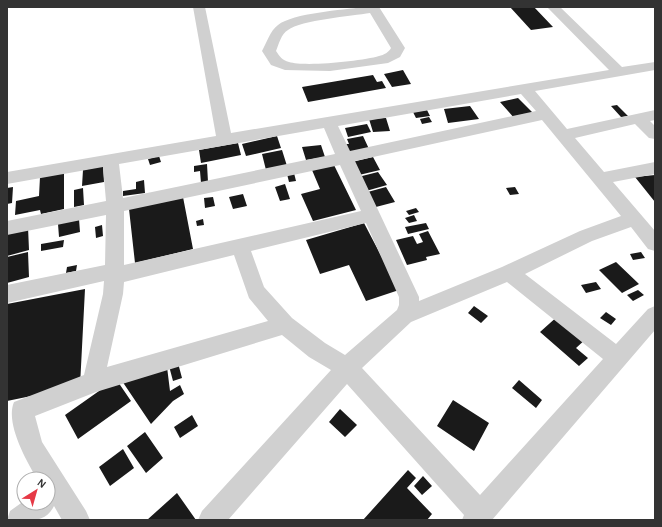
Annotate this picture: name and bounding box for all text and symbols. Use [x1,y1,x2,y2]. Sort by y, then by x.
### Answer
north arrow [16,471,56,511]
text: N [35,477,48,490]

